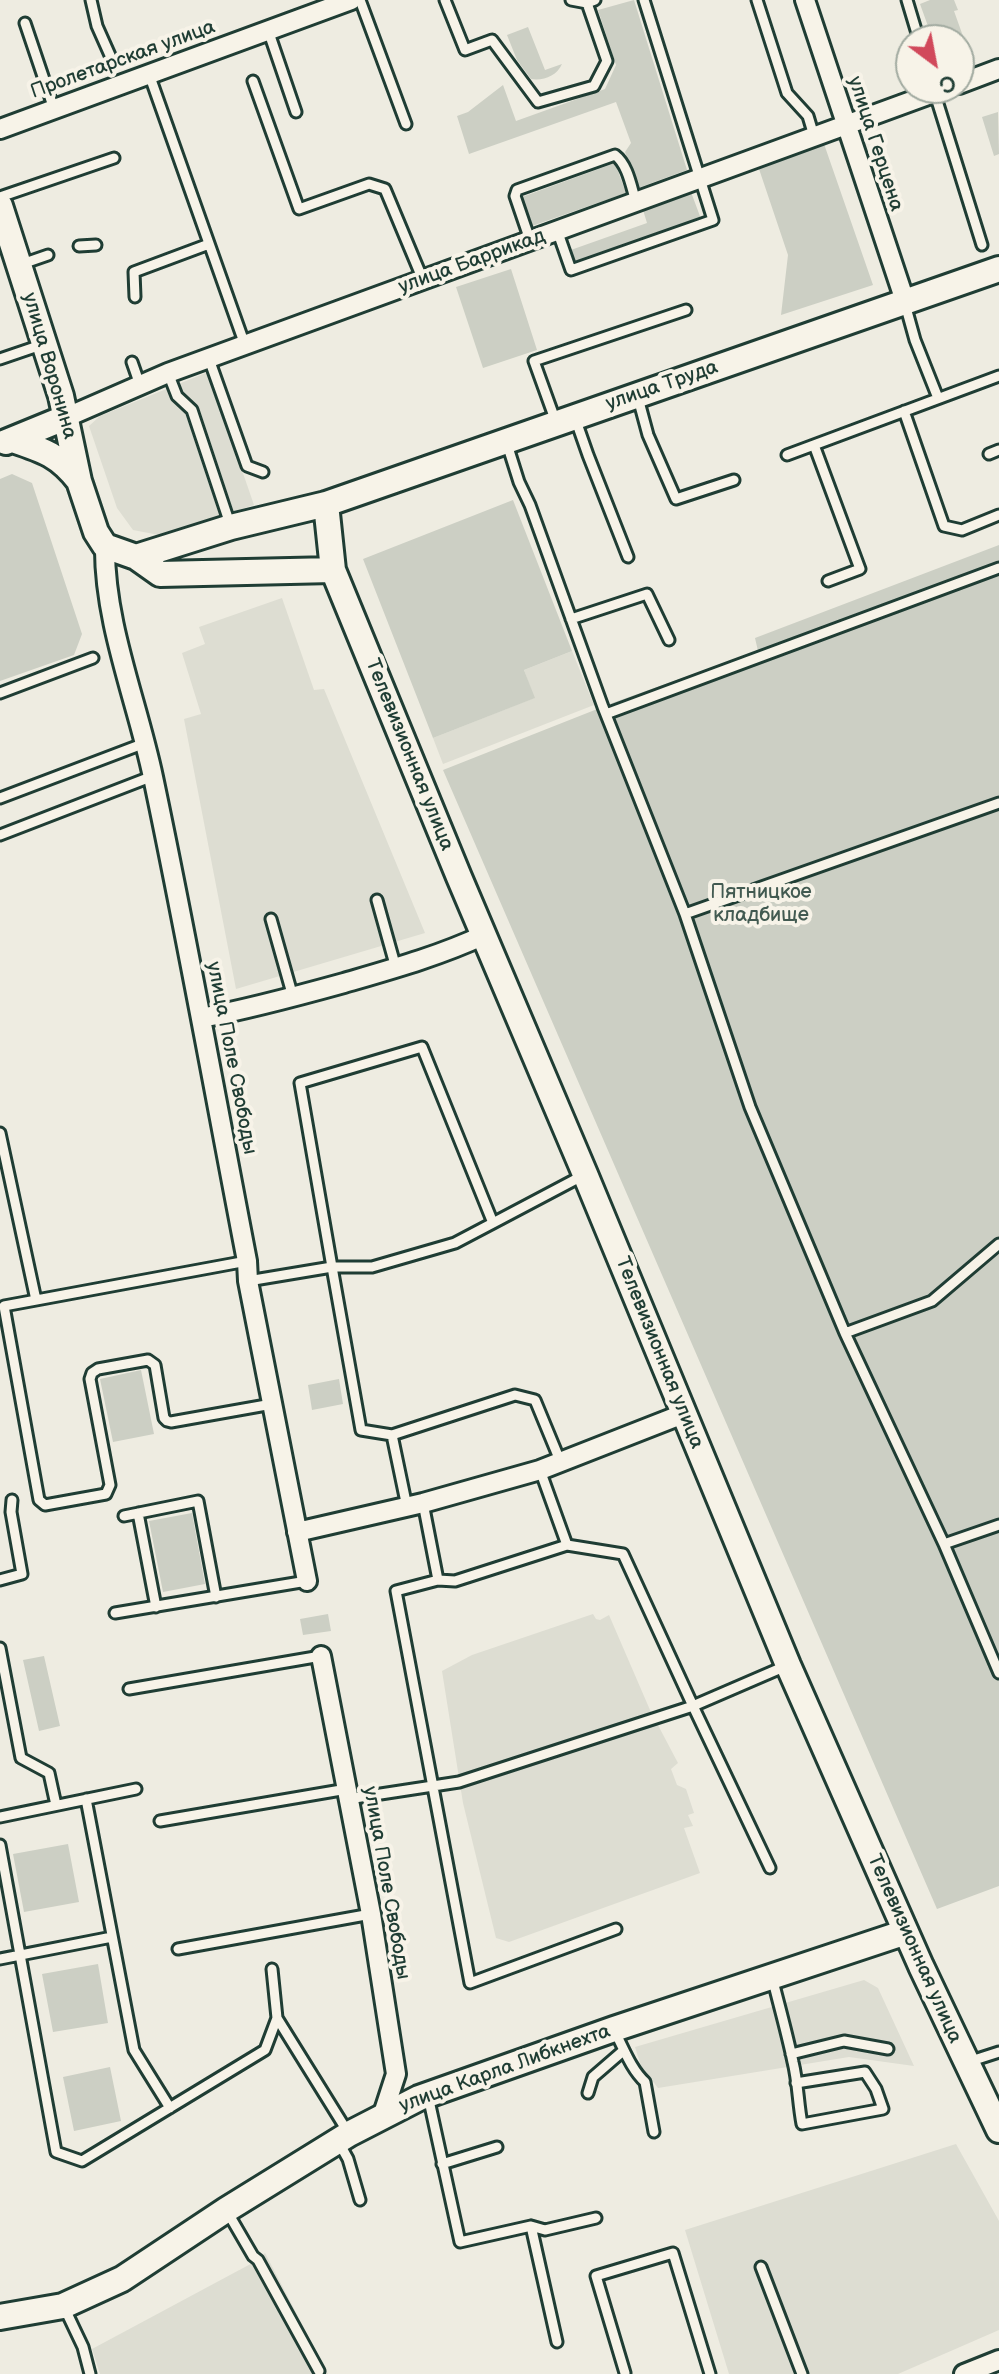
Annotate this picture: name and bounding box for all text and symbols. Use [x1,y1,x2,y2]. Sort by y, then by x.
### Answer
street label: Пролетарская улица [27,15,219,105]
north arrow [895,24,975,104]
text: С [933,68,961,99]
street label: улица Герцена [842,74,908,214]
street label: улица Баррикад [395,224,549,300]
street label: улица Воронина [17,290,81,442]
street label: улица Труда [603,356,721,416]
street label: Телевизионная улица [360,656,458,854]
park label: Пятницкое кладбище [710,881,812,928]
street label: улица Поле Свободы [201,960,261,1156]
street label: Телевизионная улица [610,1254,708,1452]
street label: улица Поле Свободы [357,1785,415,1981]
street label: Телевизионная улица [861,1851,967,2047]
street label: улица Карла Либкнехта [396,2020,614,2118]

